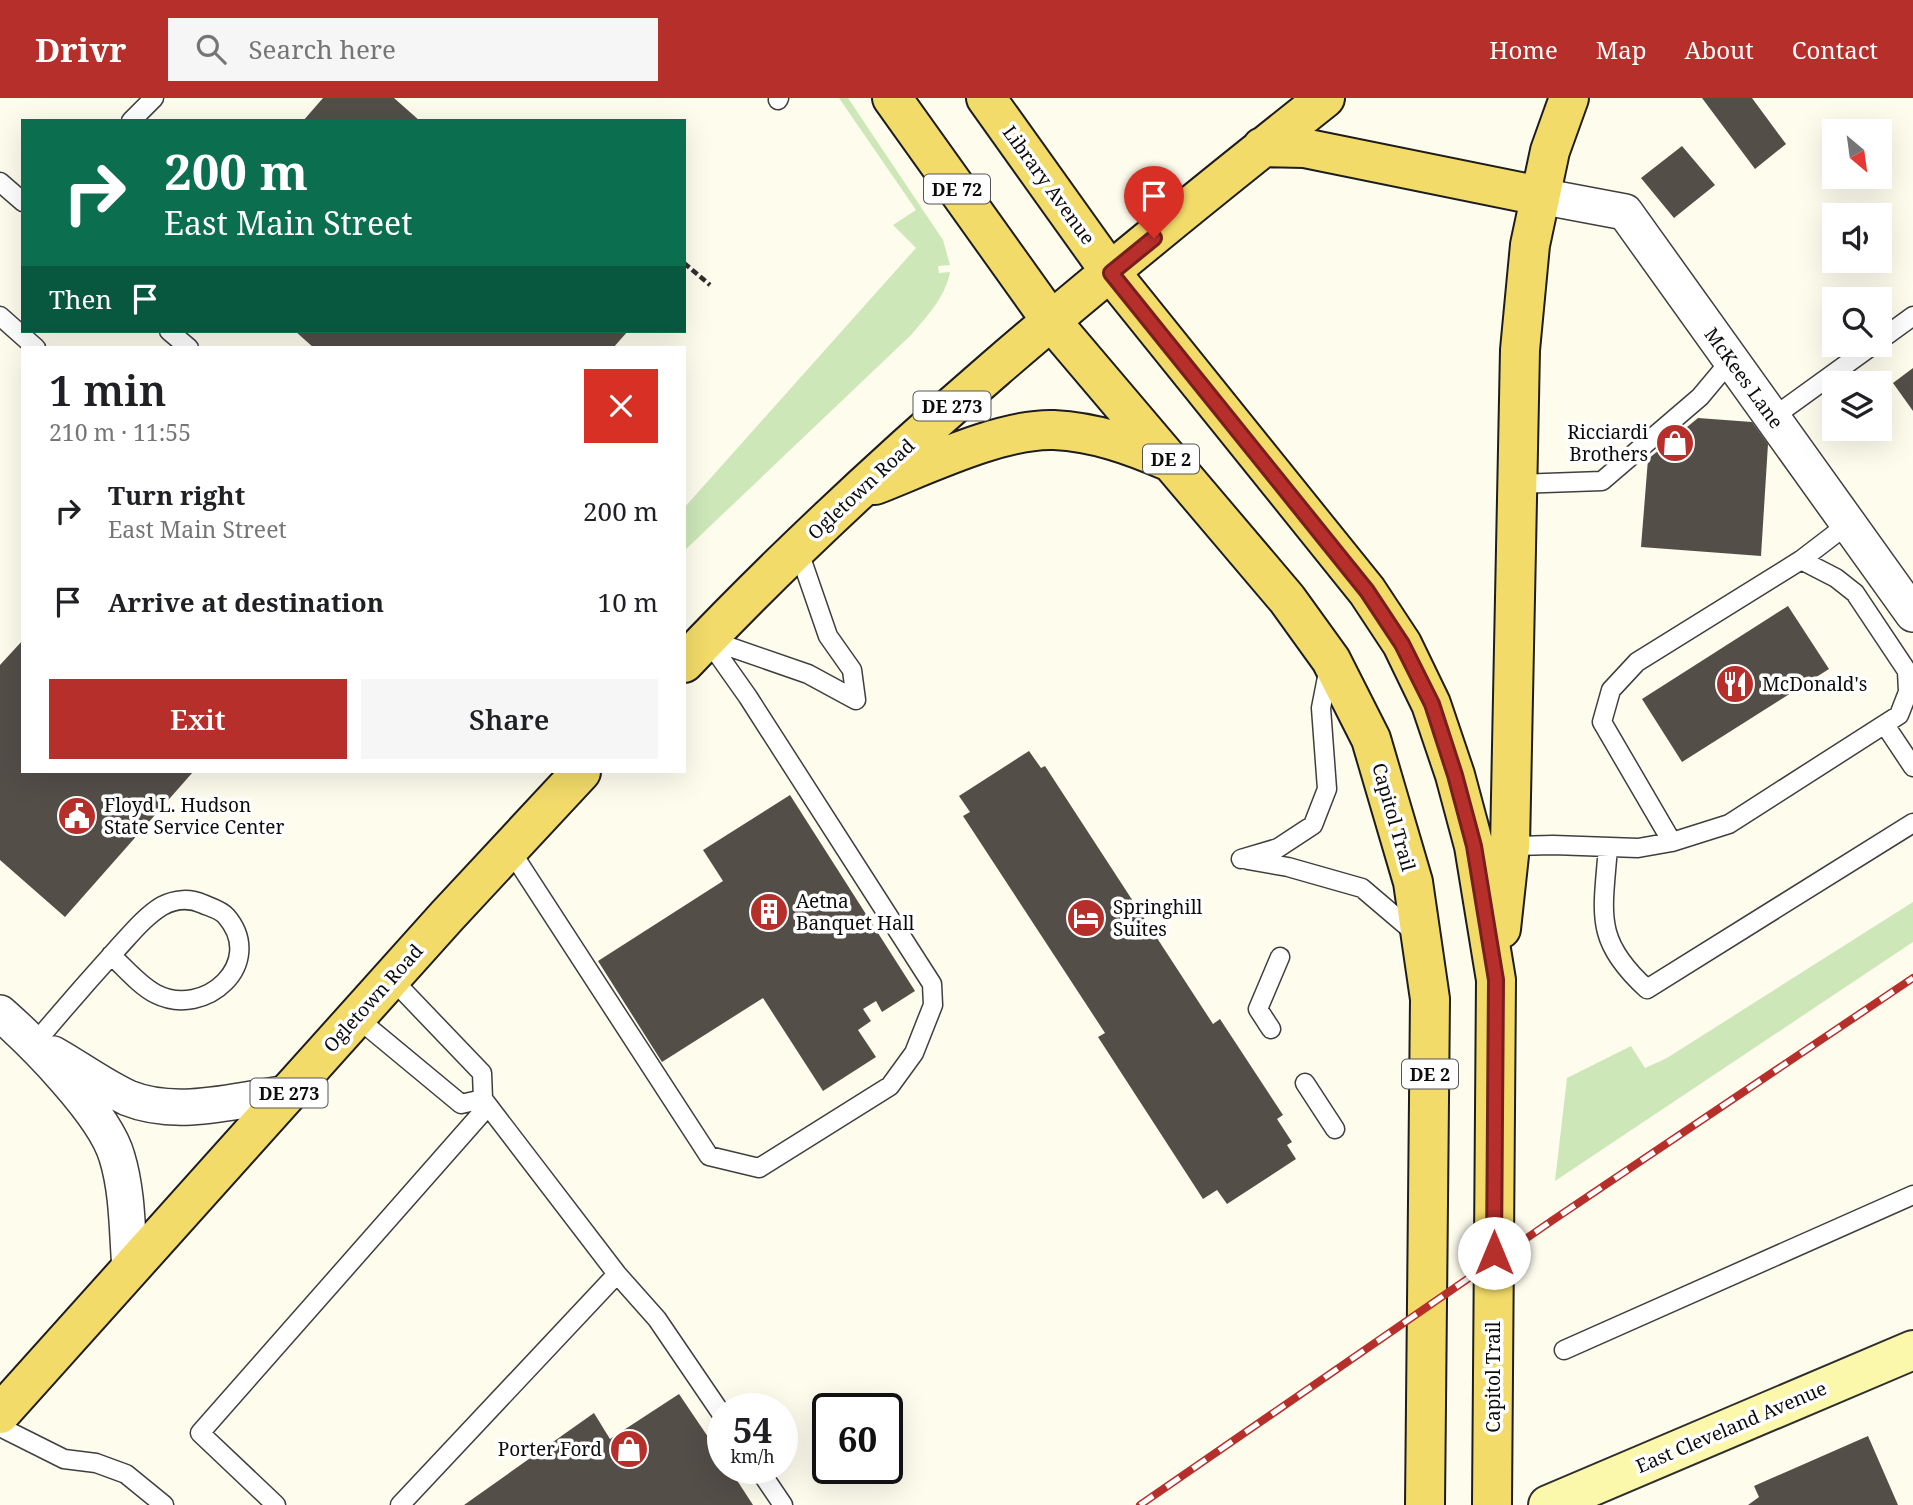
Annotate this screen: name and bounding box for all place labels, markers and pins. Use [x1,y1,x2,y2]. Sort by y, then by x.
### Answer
pin [1124,166,1184,238]
place label: Ricciardi Brothers [1567,419,1648,467]
shop icon: Ricciardi Brothers [1654,422,1696,464]
restaurant icon: McDonald's [1714,663,1756,705]
place label: McDonald's [1762,671,1867,697]
place label: Floyd L. Hudson State Service Center [104,792,284,840]
public building icon: Floyd L. Hudson State Service Center [56,795,98,837]
place label: Aetna Banquet Hall [796,888,915,936]
building icon: Aetna Banquet Hall [748,891,790,933]
place label: Springhill Suites [1113,894,1203,942]
hotel icon: Springhill Suites [1065,897,1107,939]
shop icon: Porter Ford [608,1428,650,1470]
place label: Porter Ford [498,1436,602,1462]

